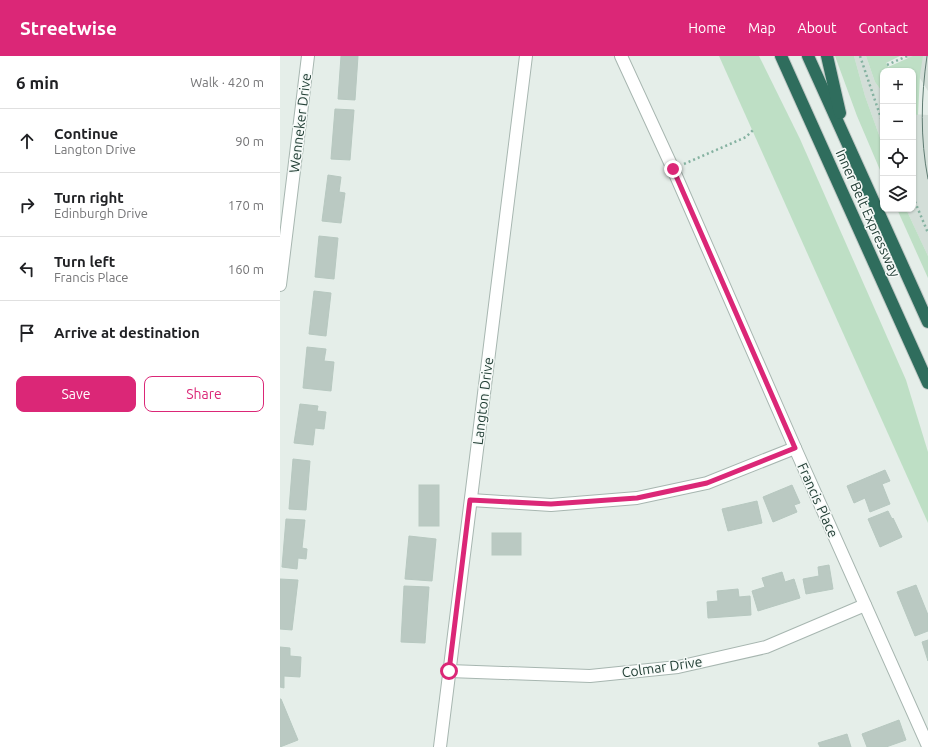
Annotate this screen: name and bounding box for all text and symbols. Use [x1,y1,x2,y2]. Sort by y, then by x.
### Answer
text: Streetwise [20,17,117,39]
text: Home [688,20,726,36]
text: Map [748,20,776,36]
text: About [798,20,837,36]
text: Contact [859,20,908,36]
map controls [880,68,916,212]
button: + [880,68,916,104]
street label: Wenneker Drive [286,72,314,174]
text: 6 min [16,73,59,92]
text: Walk · 420 m [190,75,264,89]
button: − [880,104,916,140]
text: Continue [54,125,118,142]
icon: ahead [16,130,38,152]
text: 90 m [235,134,264,148]
button: locate [880,140,916,176]
text: Langton Drive [54,142,136,156]
street label: Inner Belt Expressway [833,147,903,280]
route end [664,160,682,178]
button: layers [880,176,916,212]
text: Turn right [54,189,124,206]
icon: right [16,194,38,216]
text: 170 m [228,198,264,212]
text: Edinburgh Drive [54,206,148,220]
text: Turn left [54,253,115,270]
icon: left [16,258,38,280]
text: 160 m [228,262,264,276]
text: Francis Place [54,270,129,284]
icon: arrive [16,322,38,344]
text: Arrive at destination [54,324,200,341]
street label: Langton Drive [470,356,496,446]
button: Save [16,376,136,412]
button: Share [144,376,264,412]
street label: Francis Place [794,460,842,540]
street label: Colmar Drive [621,653,703,681]
route start [440,662,458,680]

